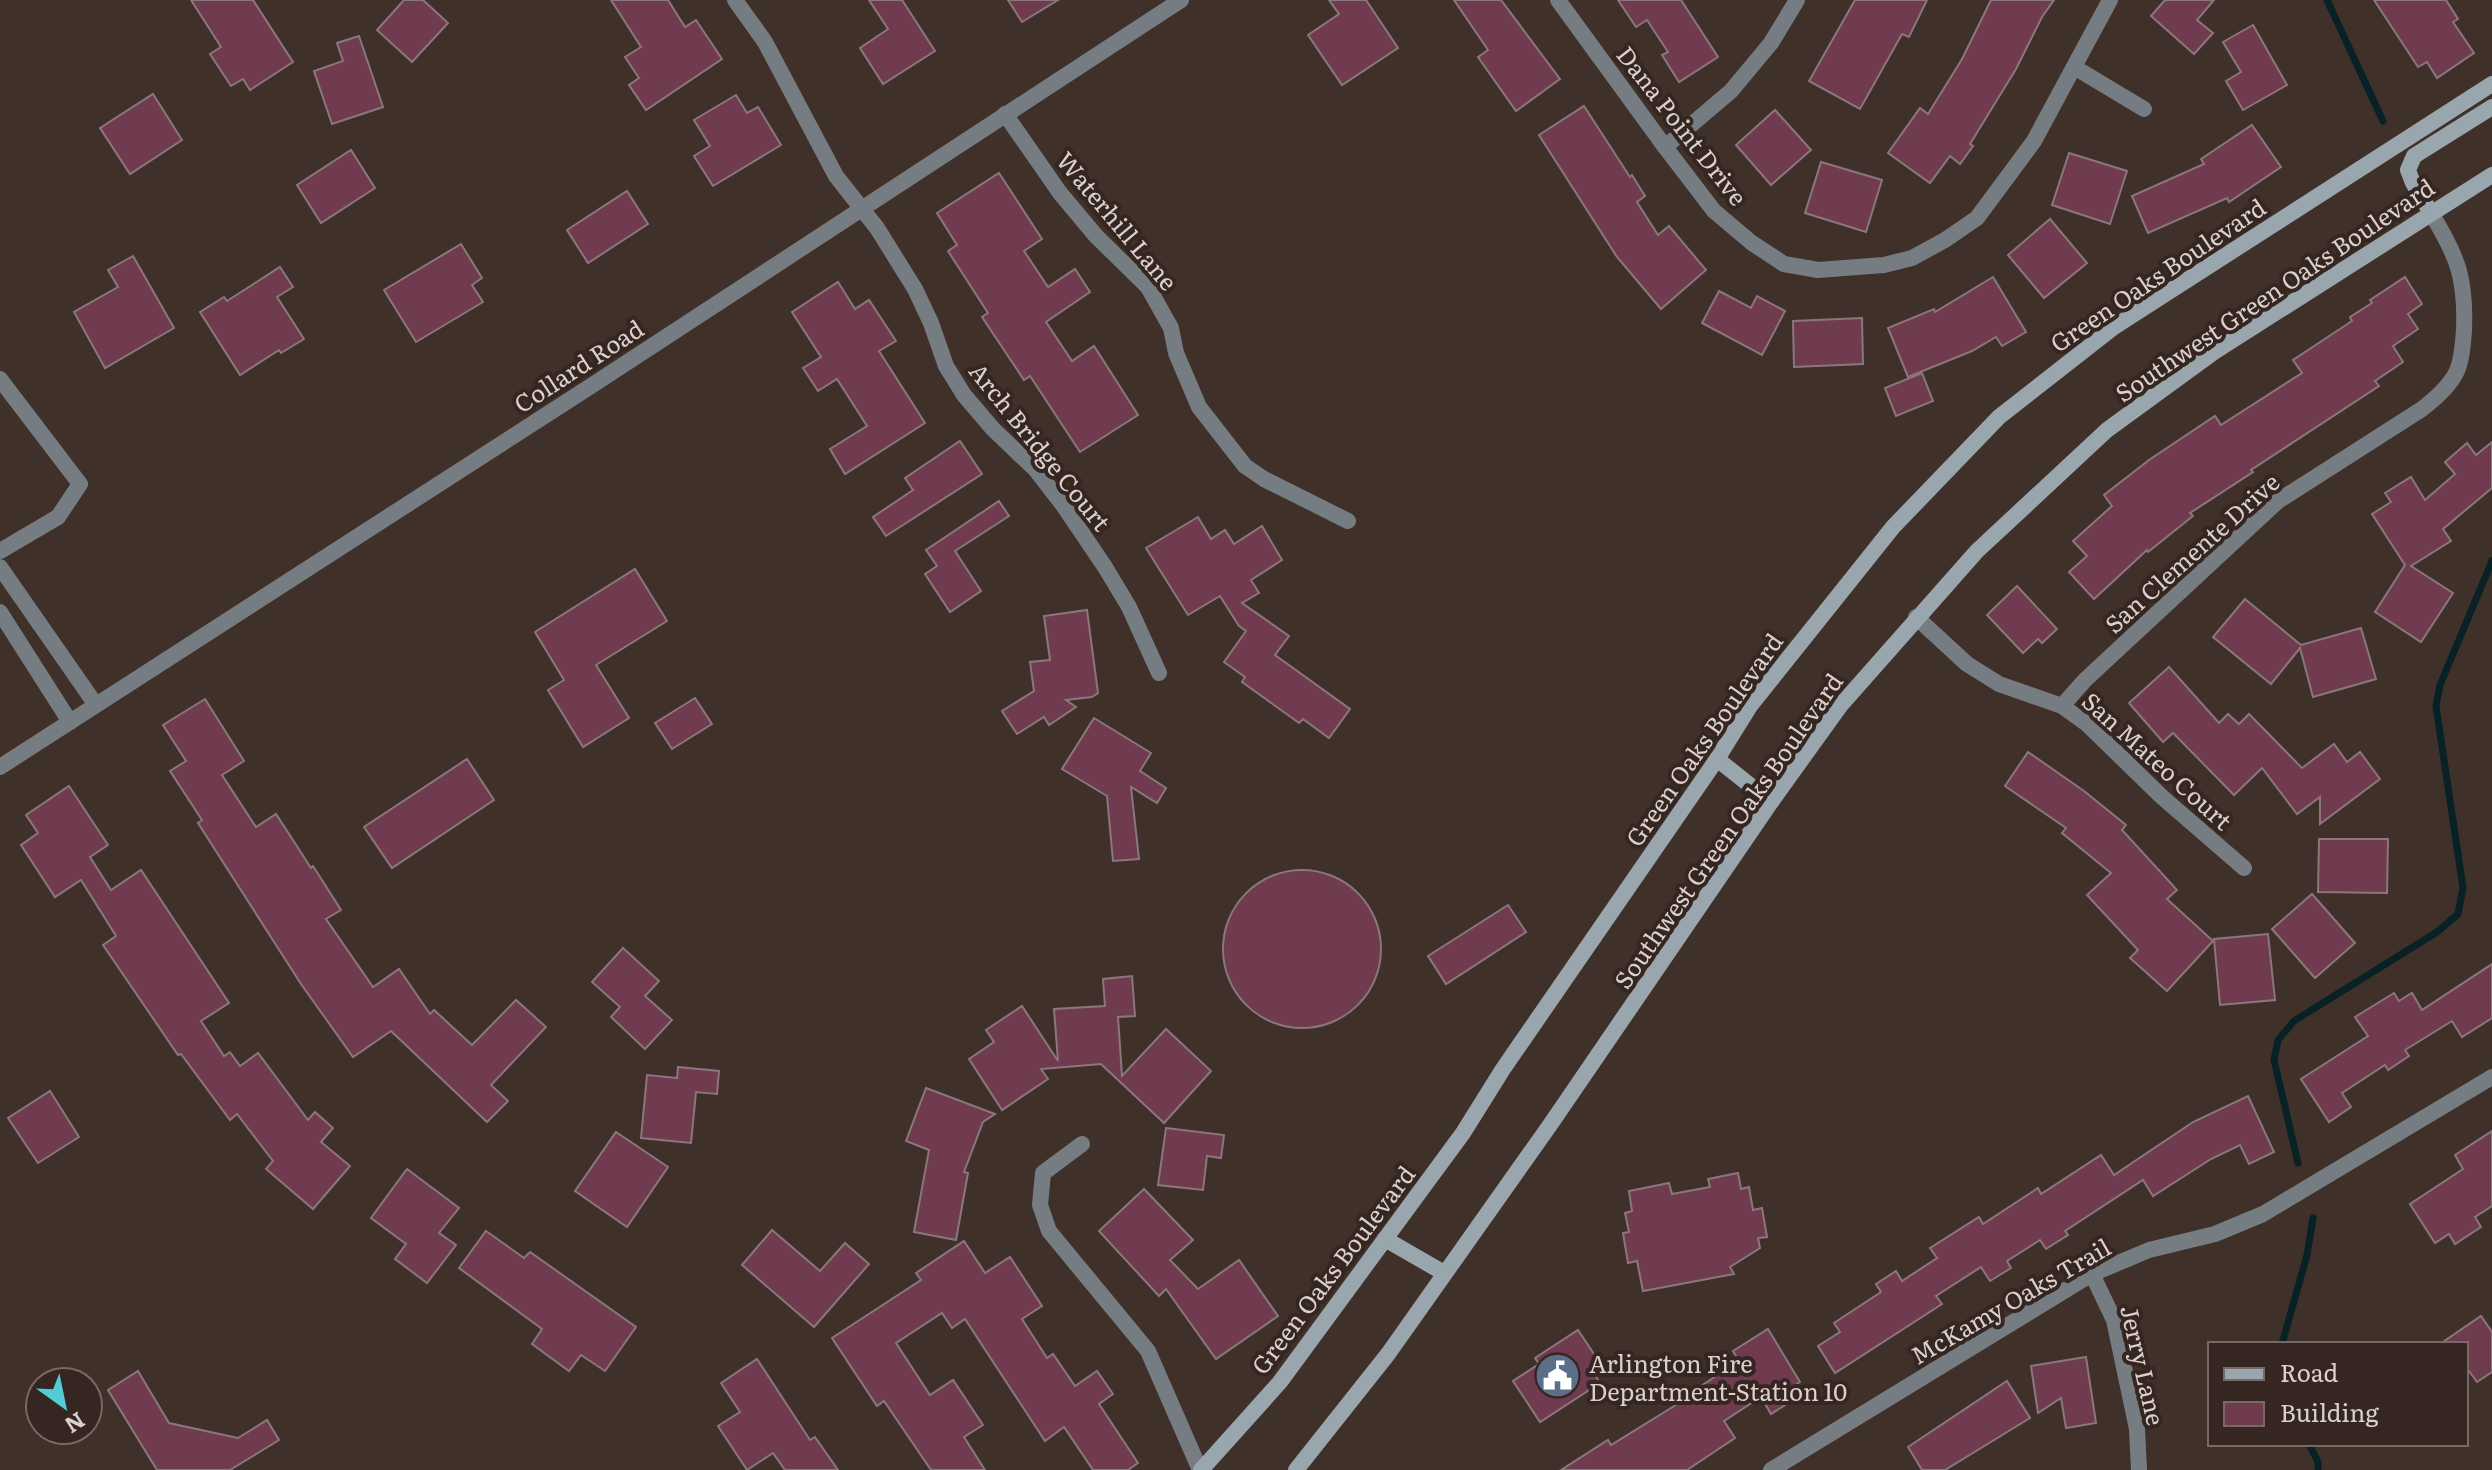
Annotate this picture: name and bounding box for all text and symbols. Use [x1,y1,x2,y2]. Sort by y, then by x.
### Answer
street label: Dana Point Drive [1610,38,1756,212]
street label: Waterhill Lane [1049,143,1187,297]
street label: Southwest Green Oaks Boulevard [2107,169,2441,409]
street label: Green Oaks Boulevard [2042,189,2272,359]
street label: Collard Road [506,310,650,420]
street label: Arch Bridge Court [962,354,1120,538]
street label: San Clemente Drive [2096,464,2286,640]
street label: Green Oaks Boulevard [1616,625,1790,853]
street label: Southwest Green Oaks Boulevard [1604,665,1850,995]
street label: San Mateo Court [2075,683,2241,837]
street label: Green Oaks Boulevard [1242,1157,1422,1381]
street label: McKamy Oaks Trail [1904,1228,2116,1372]
street label: Jerry Lane [2113,1302,2175,1428]
legend [2208,1342,2468,1446]
place label: Arlington Fire Department-Station 10 [1589,1345,1847,1408]
public building icon: Arlington Fire Department-Station 10 [1534,1352,1582,1400]
text: Road [2280,1354,2339,1389]
north arrow [24,1366,104,1446]
text: Building [2280,1394,2379,1429]
text: N [59,1405,92,1443]

